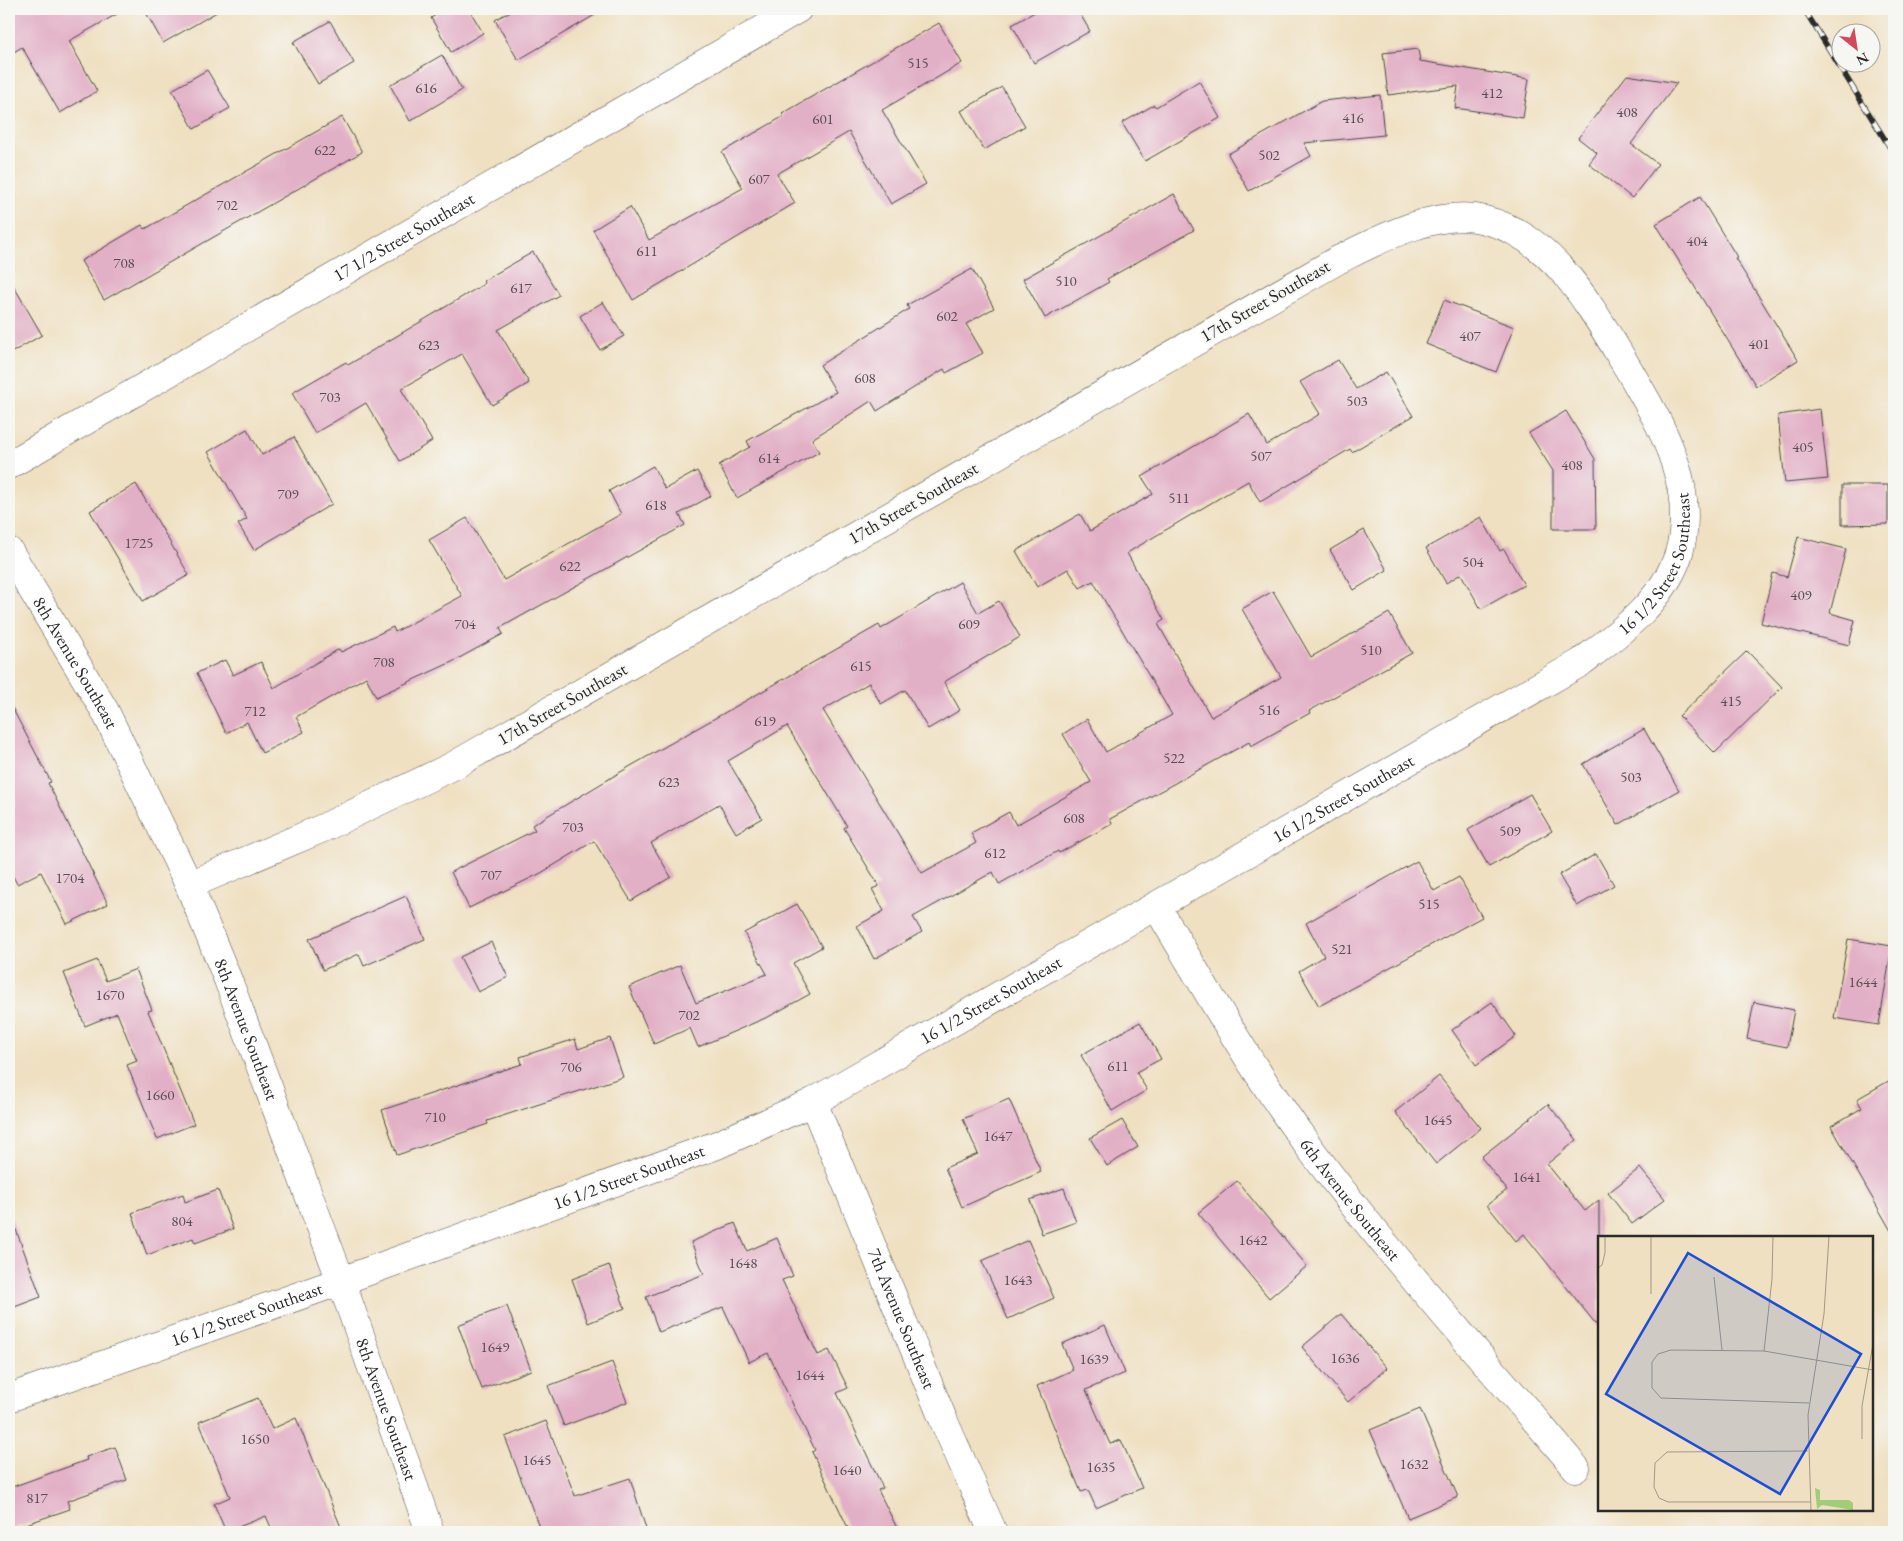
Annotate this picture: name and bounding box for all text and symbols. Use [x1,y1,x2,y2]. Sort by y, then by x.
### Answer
north arrow [1830,22,1880,72]
text: N [1853,49,1872,70]
house number: 515 [907,53,929,72]
house number: 616 [415,78,437,97]
house number: 412 [1481,83,1504,102]
house number: 408 [1616,102,1638,121]
house number: 416 [1342,108,1364,127]
house number: 601 [812,109,834,128]
house number: 622 [314,140,337,159]
house number: 502 [1258,145,1281,164]
house number: 607 [748,169,771,188]
street label: 17 1/2 Street Southeast [329,186,479,286]
house number: 702 [216,195,239,214]
house number: 404 [1686,231,1709,250]
house number: 611 [636,241,658,260]
house number: 708 [113,253,135,272]
street label: 17th Street Southeast [1196,254,1334,347]
house number: 510 [1055,271,1077,290]
house number: 617 [510,278,533,297]
house number: 602 [936,306,959,325]
house number: 407 [1459,326,1482,345]
house number: 401 [1748,334,1770,353]
house number: 623 [418,335,440,354]
house number: 608 [854,368,876,387]
house number: 703 [319,387,341,406]
house number: 503 [1346,391,1368,410]
house number: 405 [1792,437,1814,456]
house number: 507 [1250,446,1273,465]
house number: 614 [758,448,781,467]
house number: 408 [1561,455,1583,474]
street label: 17th Street Southeast [844,456,982,549]
house number: 709 [277,484,299,503]
house number: 511 [1168,488,1190,507]
street label: 16 1/2 Street Southeast [1613,491,1695,640]
house number: 618 [645,495,667,514]
house number: 1725 [125,533,153,552]
house number: 504 [1462,552,1485,571]
house number: 622 [559,556,582,575]
house number: 409 [1790,585,1812,604]
street label: 8th Avenue Southeast [28,592,124,733]
house number: 704 [454,614,477,633]
house number: 609 [958,614,980,633]
house number: 510 [1360,640,1382,659]
house number: 708 [373,652,395,671]
house number: 615 [850,656,872,675]
street label: 17th Street Southeast [493,657,631,750]
house number: 415 [1720,691,1742,710]
house number: 516 [1258,700,1280,719]
house number: 712 [244,701,267,720]
house number: 619 [754,711,776,730]
house number: 522 [1163,748,1186,767]
street label: 16 1/2 Street Southeast [1268,748,1418,848]
house number: 503 [1620,767,1642,786]
house number: 623 [658,772,680,791]
house number: 608 [1063,808,1085,827]
house number: 703 [562,817,584,836]
house number: 509 [1499,821,1521,840]
house number: 612 [984,843,1007,862]
house number: 707 [480,865,503,884]
house number: 1704 [56,868,85,887]
house number: 515 [1418,894,1440,913]
house number: 521 [1331,939,1353,958]
street label: 16 1/2 Street Southeast [916,950,1066,1049]
street label: 8th Avenue Southeast [209,955,284,1104]
house number: 1644 [1849,972,1878,991]
house number: 1670 [96,985,124,1004]
house number: 702 [678,1005,701,1024]
house number: 611 [1107,1056,1129,1075]
house number: 706 [560,1057,582,1076]
house number: 1660 [146,1085,174,1104]
house number: 710 [424,1107,446,1126]
house number: 1645 [1424,1110,1452,1129]
house number: 1647 [984,1126,1013,1145]
street label: 6th Avenue Southeast [1295,1133,1406,1266]
street label: 16 1/2 Street Southeast [550,1138,708,1214]
house number: 1641 [1513,1167,1541,1186]
house number: 804 [171,1211,194,1230]
house number: 1642 [1239,1230,1268,1249]
inset map [1598,1236,1873,1511]
street label: 7th Avenue Southeast [863,1245,941,1392]
house number: 1648 [729,1253,757,1272]
house number: 1643 [1004,1270,1032,1289]
street label: 16 1/2 Street Southeast [167,1276,326,1351]
street label: 8th Avenue Southeast [351,1334,423,1484]
house number: 1649 [481,1337,509,1356]
house number: 1636 [1331,1348,1359,1367]
house number: 1639 [1080,1349,1108,1368]
house number: 1644 [796,1365,825,1384]
house number: 1650 [241,1429,269,1448]
house number: 1645 [523,1450,551,1469]
house number: 1632 [1400,1454,1429,1473]
house number: 1635 [1087,1457,1115,1476]
house number: 1640 [833,1460,861,1479]
house number: 817 [26,1488,49,1507]

